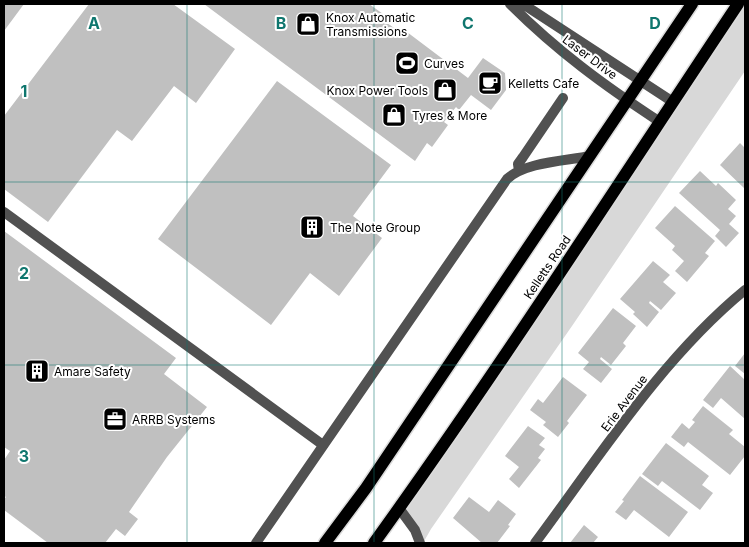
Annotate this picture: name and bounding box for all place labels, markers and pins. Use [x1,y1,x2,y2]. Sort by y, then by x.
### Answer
place label: Knox Automatic Transmissions [326,10,415,39]
shop icon: Knox Automatic Transmissions [295,11,321,37]
sports icon: Curves [394,50,420,76]
place label: Curves [424,56,464,71]
cafe icon: Kelletts Cafe [477,70,503,96]
place label: Kelletts Cafe [508,76,579,91]
shop icon: Knox Power Tools [432,77,458,103]
place label: Knox Power Tools [326,83,428,98]
shop icon: Tyres & More [381,102,407,128]
place label: Tyres & More [412,108,487,123]
building icon: The Note Group [299,214,325,240]
place label: The Note Group [330,220,421,235]
building icon: Amare Safety [24,358,50,384]
place label: Amare Safety [54,364,131,379]
office icon: ARRB Systems [102,406,128,432]
place label: ARRB Systems [132,412,215,427]

